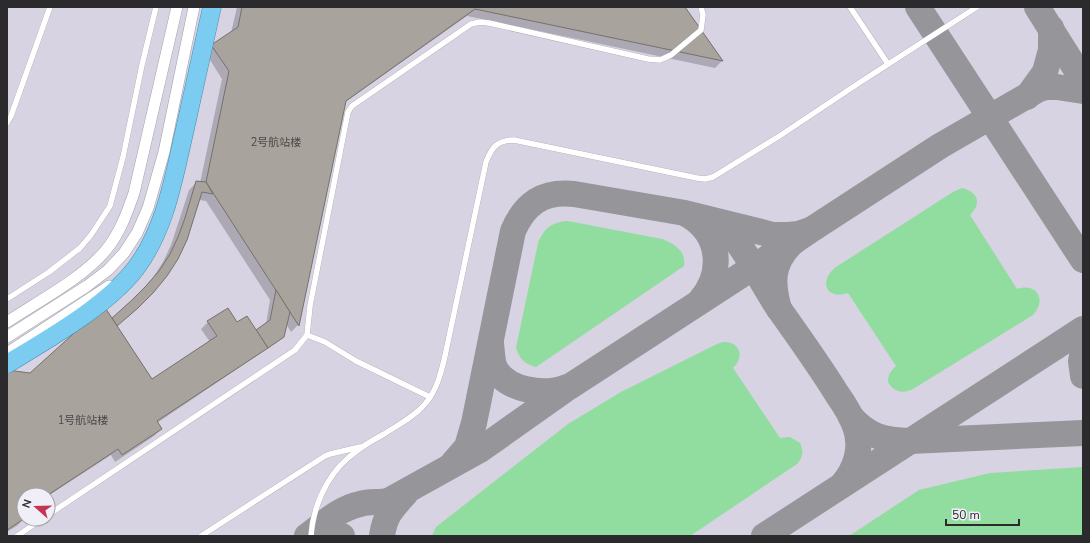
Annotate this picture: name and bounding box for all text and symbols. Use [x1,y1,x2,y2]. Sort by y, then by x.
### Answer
house number: 2号航站楼 [251,135,301,150]
house number: 1号航站楼 [58,413,108,428]
north arrow [16,487,56,527]
text: N [19,497,36,510]
scale bar [946,501,1019,527]
text: 50 m [952,507,980,523]

